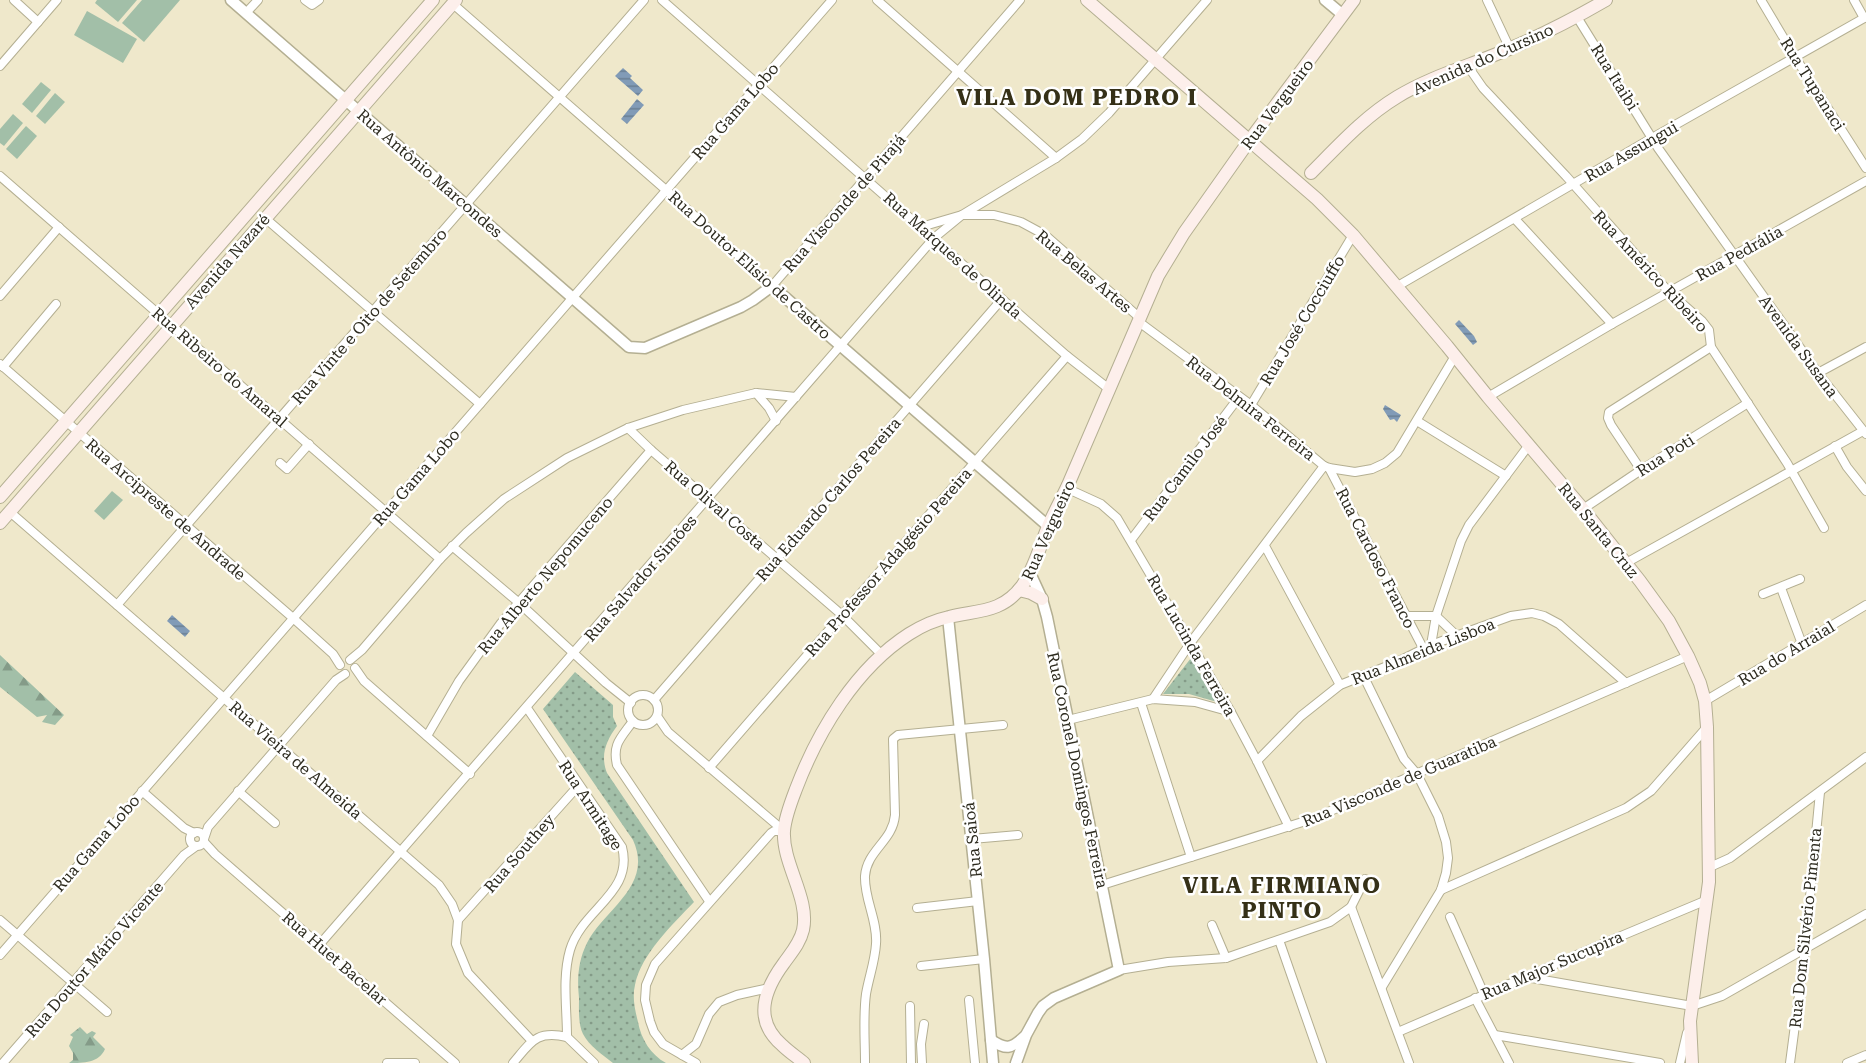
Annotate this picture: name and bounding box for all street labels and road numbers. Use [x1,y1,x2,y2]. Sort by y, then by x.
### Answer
street label: Avenida do Cursino [1410,20,1557,99]
street label: Rua Tupanaci [1776,34,1849,134]
street label: Rua Itaibi [1587,41,1642,114]
street label: Rua Vergueiro [1237,55,1318,153]
street label: Rua Gama Lobo [688,59,783,164]
street label: Rua Antônio Marcondes [353,105,506,242]
street label: Rua Assungui [1581,117,1681,186]
street label: Rua Visconde de Pirajá [779,130,910,276]
street label: Rua Doutor Elísio de Castro [665,187,835,343]
street label: Rua Marques de Olinda [880,188,1026,323]
street label: Rua Américo Ribeiro [1589,207,1712,336]
street label: Avenida Nazaré [181,210,274,313]
street label: Rua Pedrália [1692,222,1786,285]
street label: Rua Vinte e Oito de Setembro [288,224,451,408]
street label: Rua Belas Artes [1032,226,1135,317]
street label: Rua José Cocciuffo [1256,252,1349,389]
street label: Avenida Susana [1755,291,1842,401]
street label: Rua Ribeiro do Amaral [148,304,291,431]
street label: Rua Delmira Ferreira [1183,352,1319,465]
street label: Rua Camilo José [1140,412,1231,525]
street label: Rua Eduardo Carlos Pereira [752,413,905,585]
street label: Rua Gama Lobo [369,425,464,530]
street label: Rua Poti [1633,430,1698,481]
street label: Rua Arcipreste de Andrade [82,435,250,584]
street label: Rua Olival Costa [661,457,769,554]
street label: Rua Professor Adalgésio Pereira [801,464,976,660]
street label: Rua Vergueiro [1018,477,1079,583]
street label: Rua Santa Cruz [1554,479,1643,582]
street label: Rua Cardoso Franco [1332,485,1419,632]
street label: Rua Alberto Nepomuceno [474,493,617,658]
street label: Rua Salvador Simões [580,511,701,645]
street label: Rua Lucinda Ferreira [1143,571,1240,720]
street label: Rua Almeida Lisboa [1349,614,1498,689]
street label: Rua do Arraial [1735,617,1838,690]
street label: Rua Coronel Domingos Ferreira [1043,650,1112,890]
street label: Rua Vieira de Almeida [225,698,366,823]
street label: Rua Visconde de Guaratiba [1299,732,1499,831]
street label: Rua Armitage [555,757,627,854]
street label: Rua Gama Lobo [49,791,144,896]
street label: Rua Saioá [959,801,986,879]
street label: Rua Southey [480,810,559,897]
street label: Rua Dom Silvério Pimenta [1786,827,1826,1029]
street label: Rua Doutor Mário Vicente [22,877,167,1041]
street label: Rua Huet Bacelar [278,908,391,1009]
street label: Rua Major Sucupira [1479,927,1626,1004]

